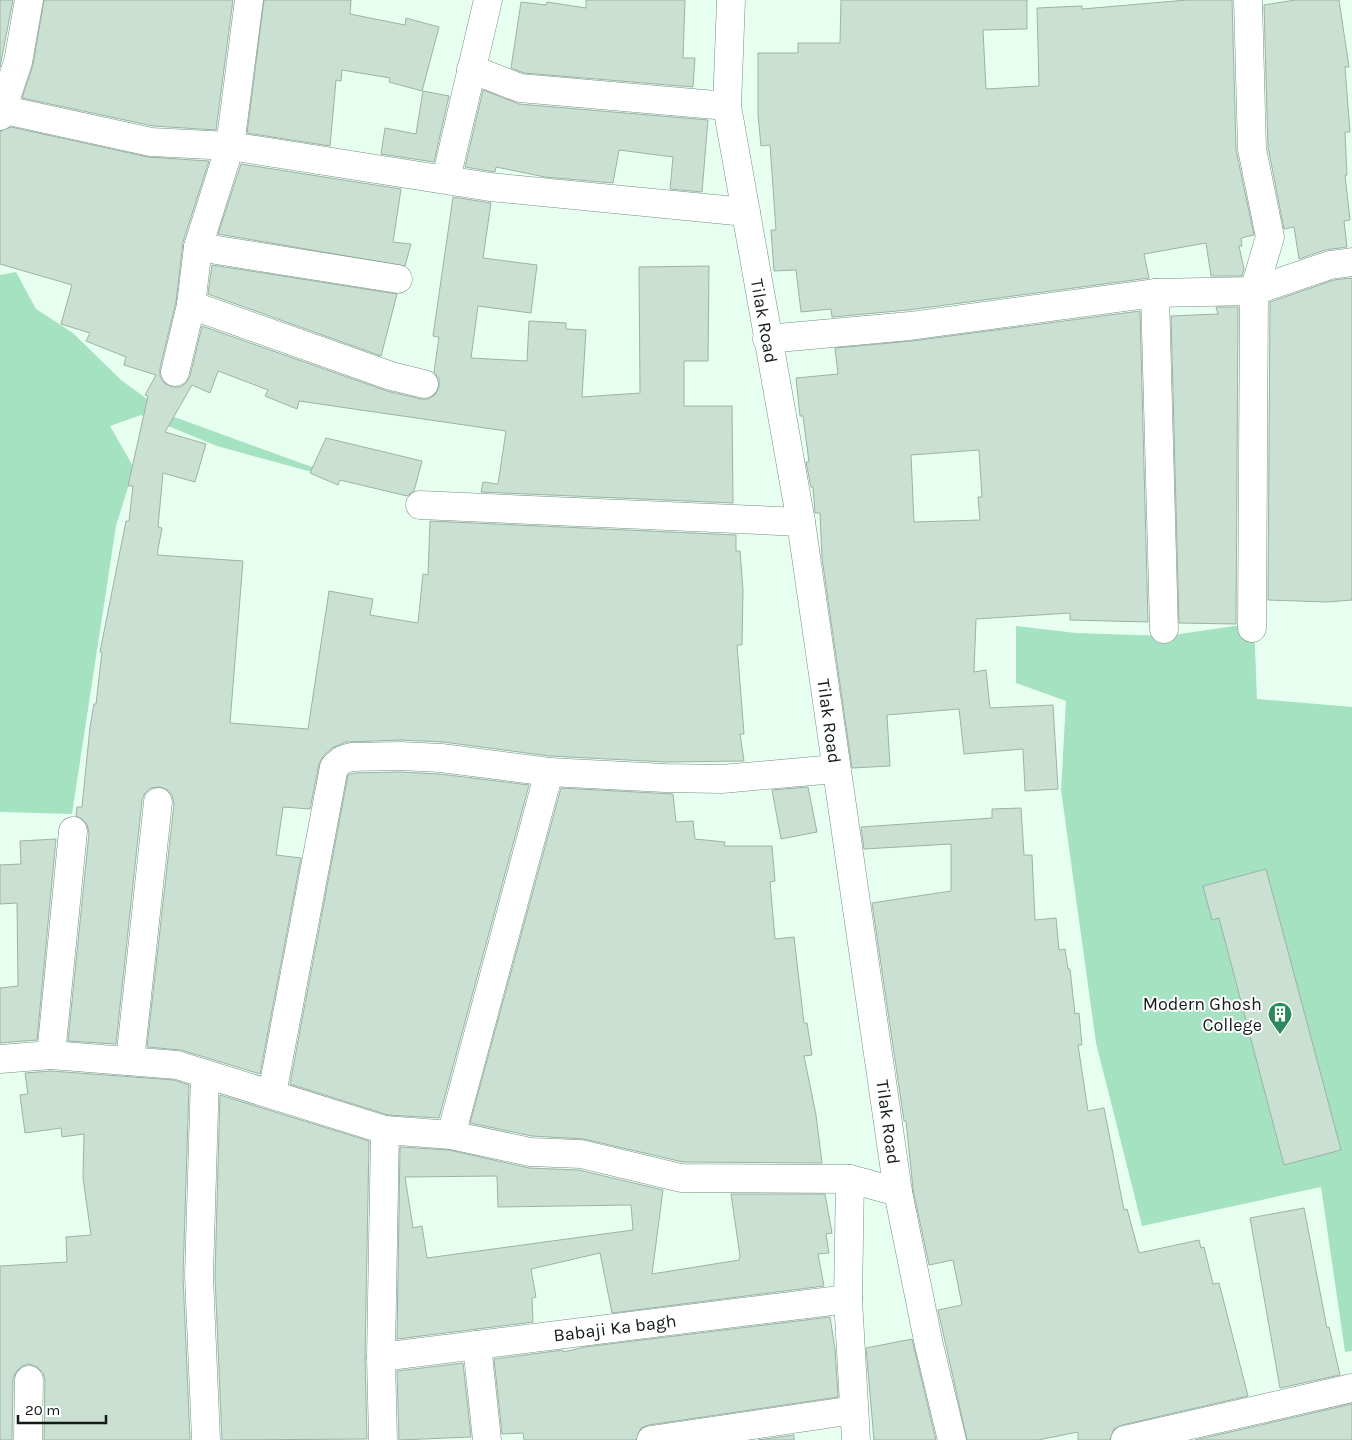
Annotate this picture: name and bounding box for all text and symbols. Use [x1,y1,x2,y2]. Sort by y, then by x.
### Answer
street label: Tilak Road [746,277,782,365]
street label: Tilak Road [812,677,846,765]
place label: Modern Ghosh College [1143,993,1262,1036]
building icon: Modern Ghosh College [1267,1001,1293,1035]
street label: Tilak Road [871,1078,905,1166]
street label: Babaji Ka bagh [552,1310,678,1346]
scale bar [18,1392,105,1424]
text: 20 m [25,1401,60,1419]

